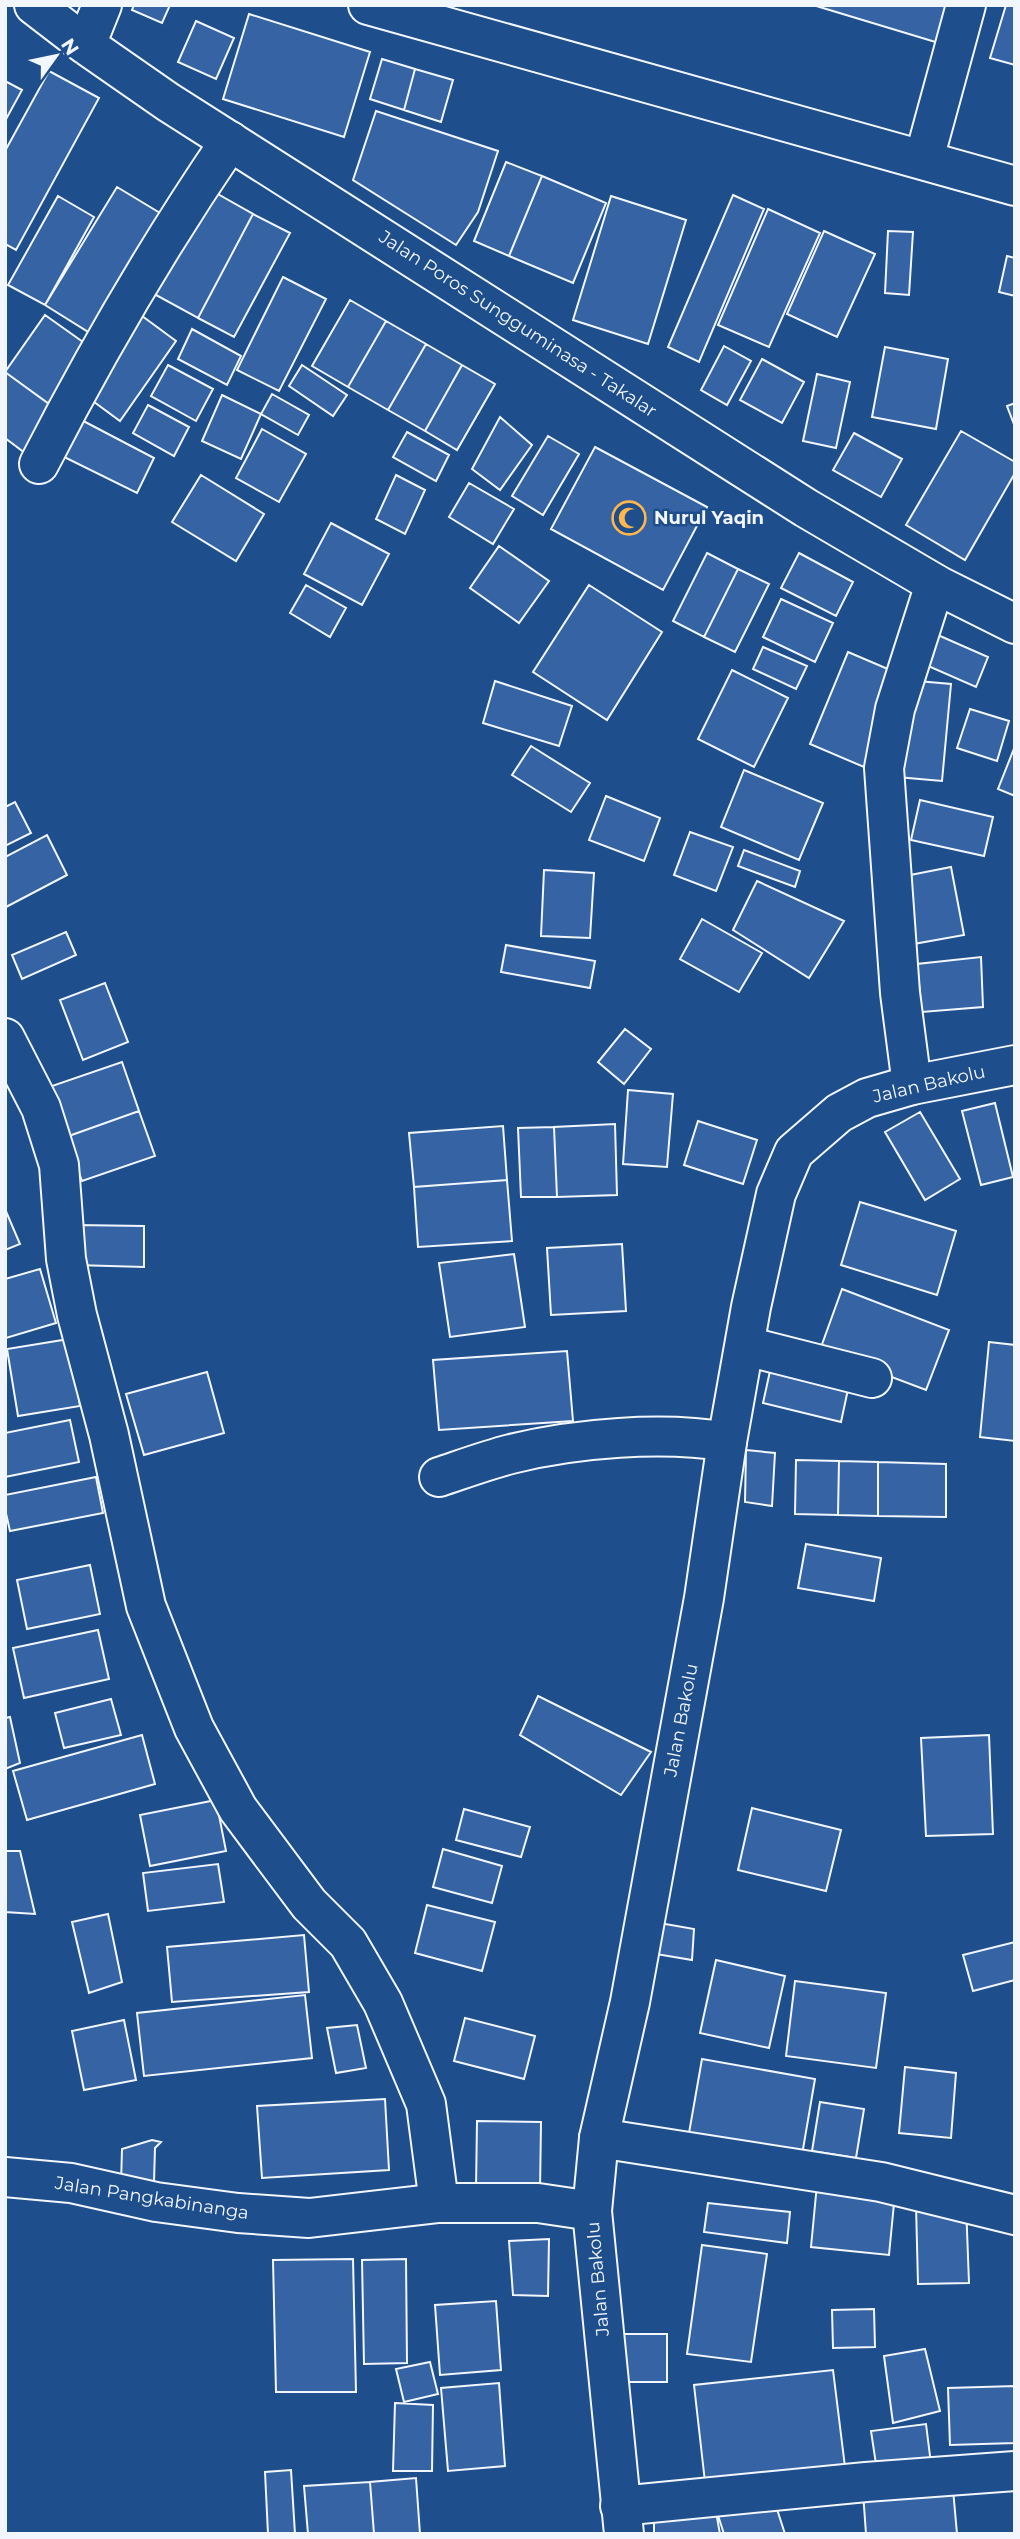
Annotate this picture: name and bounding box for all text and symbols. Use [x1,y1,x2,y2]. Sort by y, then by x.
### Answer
north arrow [21,21,91,91]
text: N [56,34,84,60]
street label: Jalan Poros Sungguminasa - Takalar [374,225,661,422]
mosque icon: Nurul Yaqin [610,499,648,537]
place label: Nurul Yaqin [654,507,764,529]
street label: Jalan Bakolu [870,1060,987,1108]
street label: Jalan Bakolu [659,1662,703,1779]
street label: Jalan Pangkabinanga [53,2172,250,2224]
street label: Jalan Bakolu [582,2221,614,2338]

